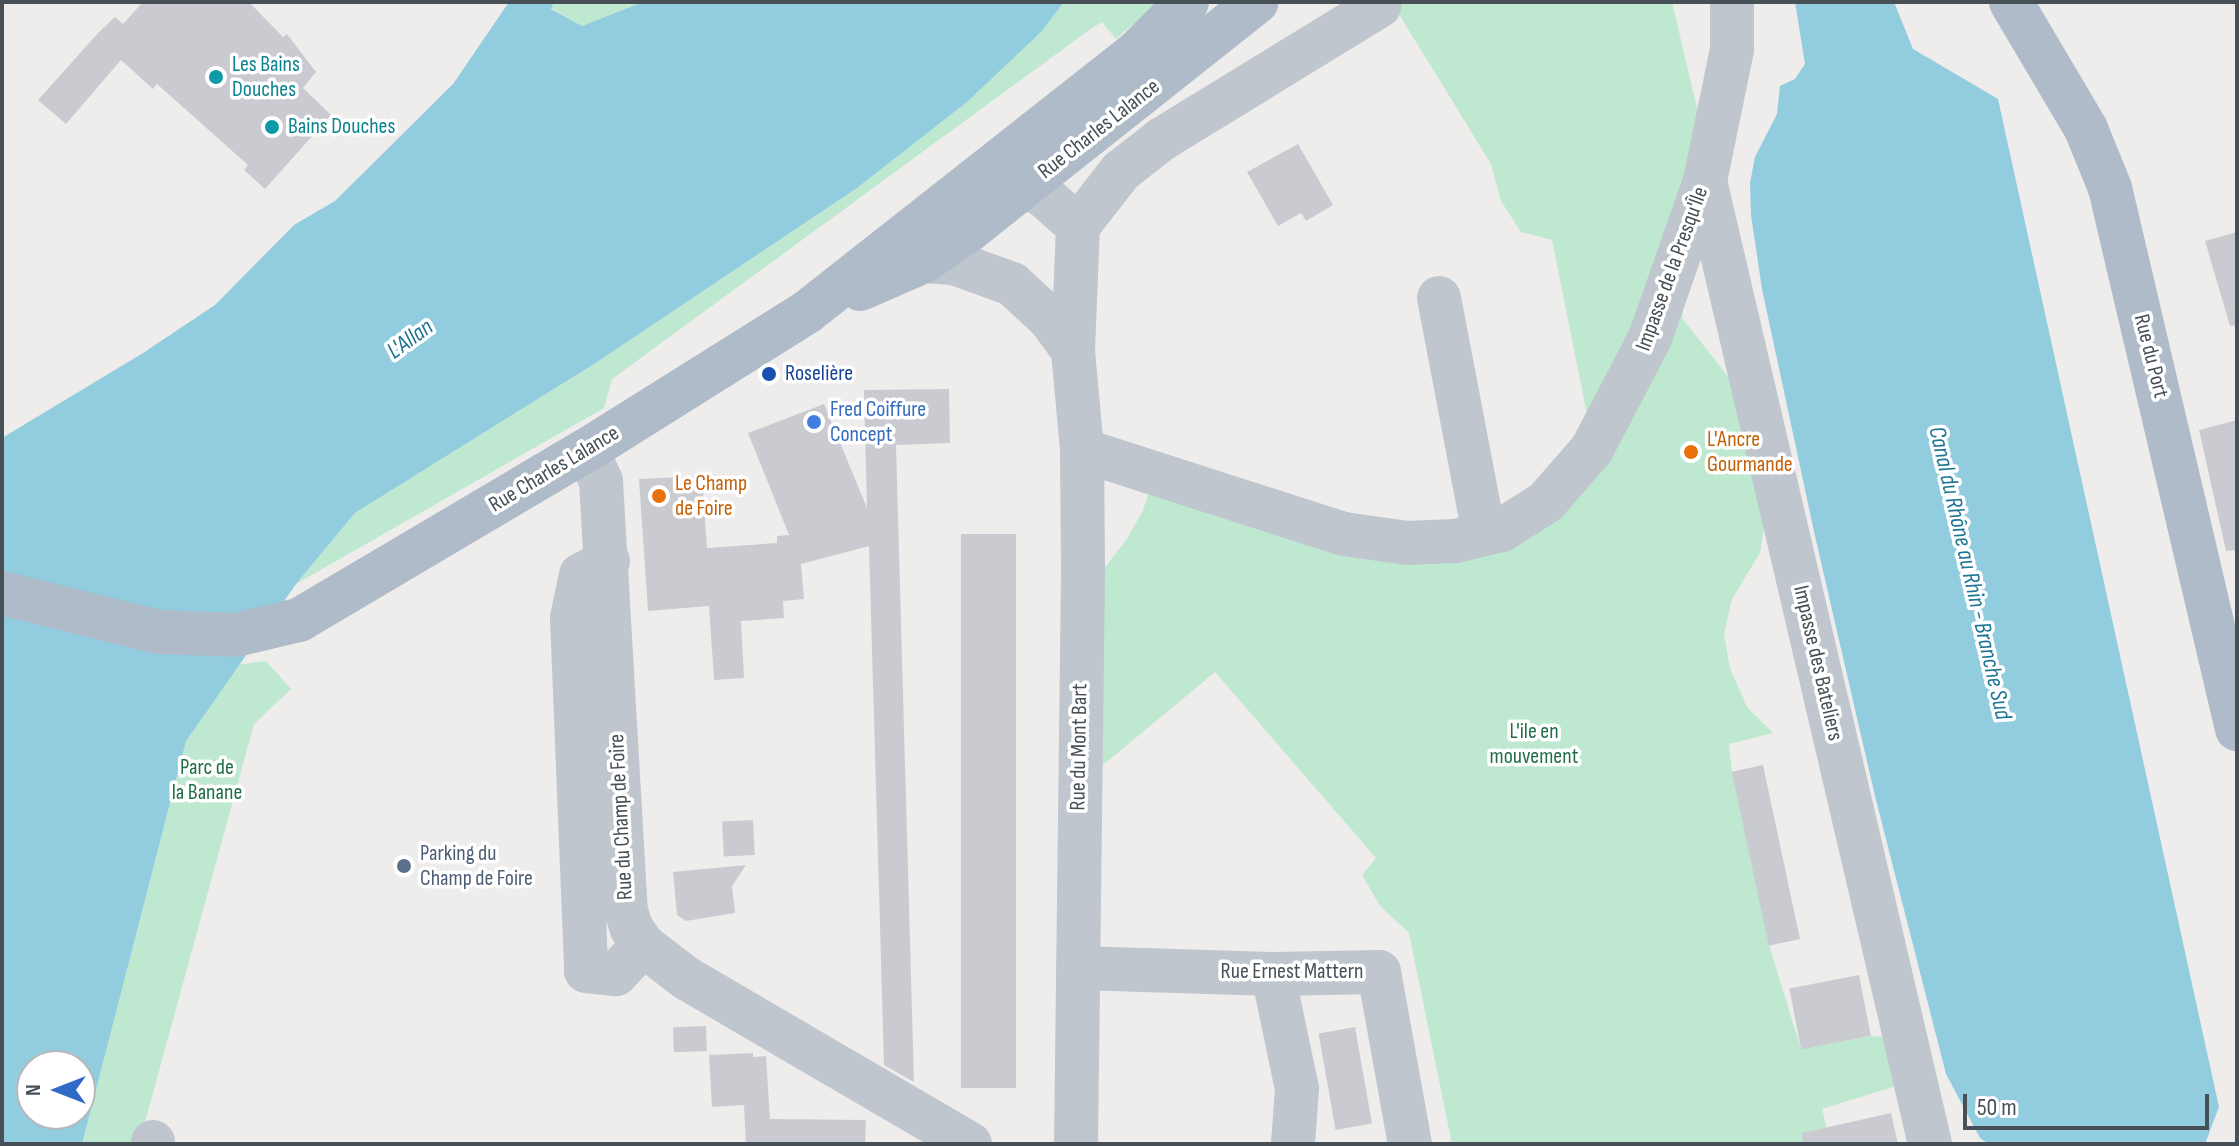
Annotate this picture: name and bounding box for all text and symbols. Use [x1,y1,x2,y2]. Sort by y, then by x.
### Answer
place label: Les Bains Douches [232,51,300,102]
marker: Les Bains Douches [207,68,225,86]
street label: Rue Charles Lalance [1033,73,1165,185]
place label: Bains Douches [288,114,395,140]
marker: Bains Douches [263,118,281,136]
street label: Impasse de la Presqu'Île [1630,183,1714,355]
street label: Rue du Port [2128,311,2174,401]
water label: L'Allan [381,313,439,365]
place label: Roselière [785,361,853,387]
marker: Roselière [760,365,778,383]
place label: Fred Coiffure Concept [830,396,926,448]
marker: Fred Coiffure Concept [805,413,823,431]
street label: Rue Charles Lalance [484,420,624,518]
water label: Canal du Rhône au Rhin - Branche Sud [1922,424,2018,722]
place label: L'Ancre Gourmande [1707,426,1793,478]
marker: L'Ancre Gourmande [1682,443,1700,461]
place label: Le Champ de Foire [675,470,747,522]
marker: Le Champ de Foire [650,487,668,505]
street label: Impasse des Bateliers [1787,583,1849,743]
street label: Rue du Mont Bart [1065,683,1093,811]
park label: L'ile en mouvement [1490,718,1578,770]
street label: Rue du Champ de Foire [603,733,639,901]
park label: Parc de la Banane [172,754,242,806]
place label: Parking du Champ de Foire [420,840,533,892]
marker: Parking du Champ de Foire [395,857,413,875]
street label: Rue Ernest Mattern [1221,959,1363,985]
north arrow [16,1050,96,1130]
scale bar [1967,1078,2213,1128]
text: N [20,1084,47,1096]
text: 50 m [1977,1093,2017,1122]

